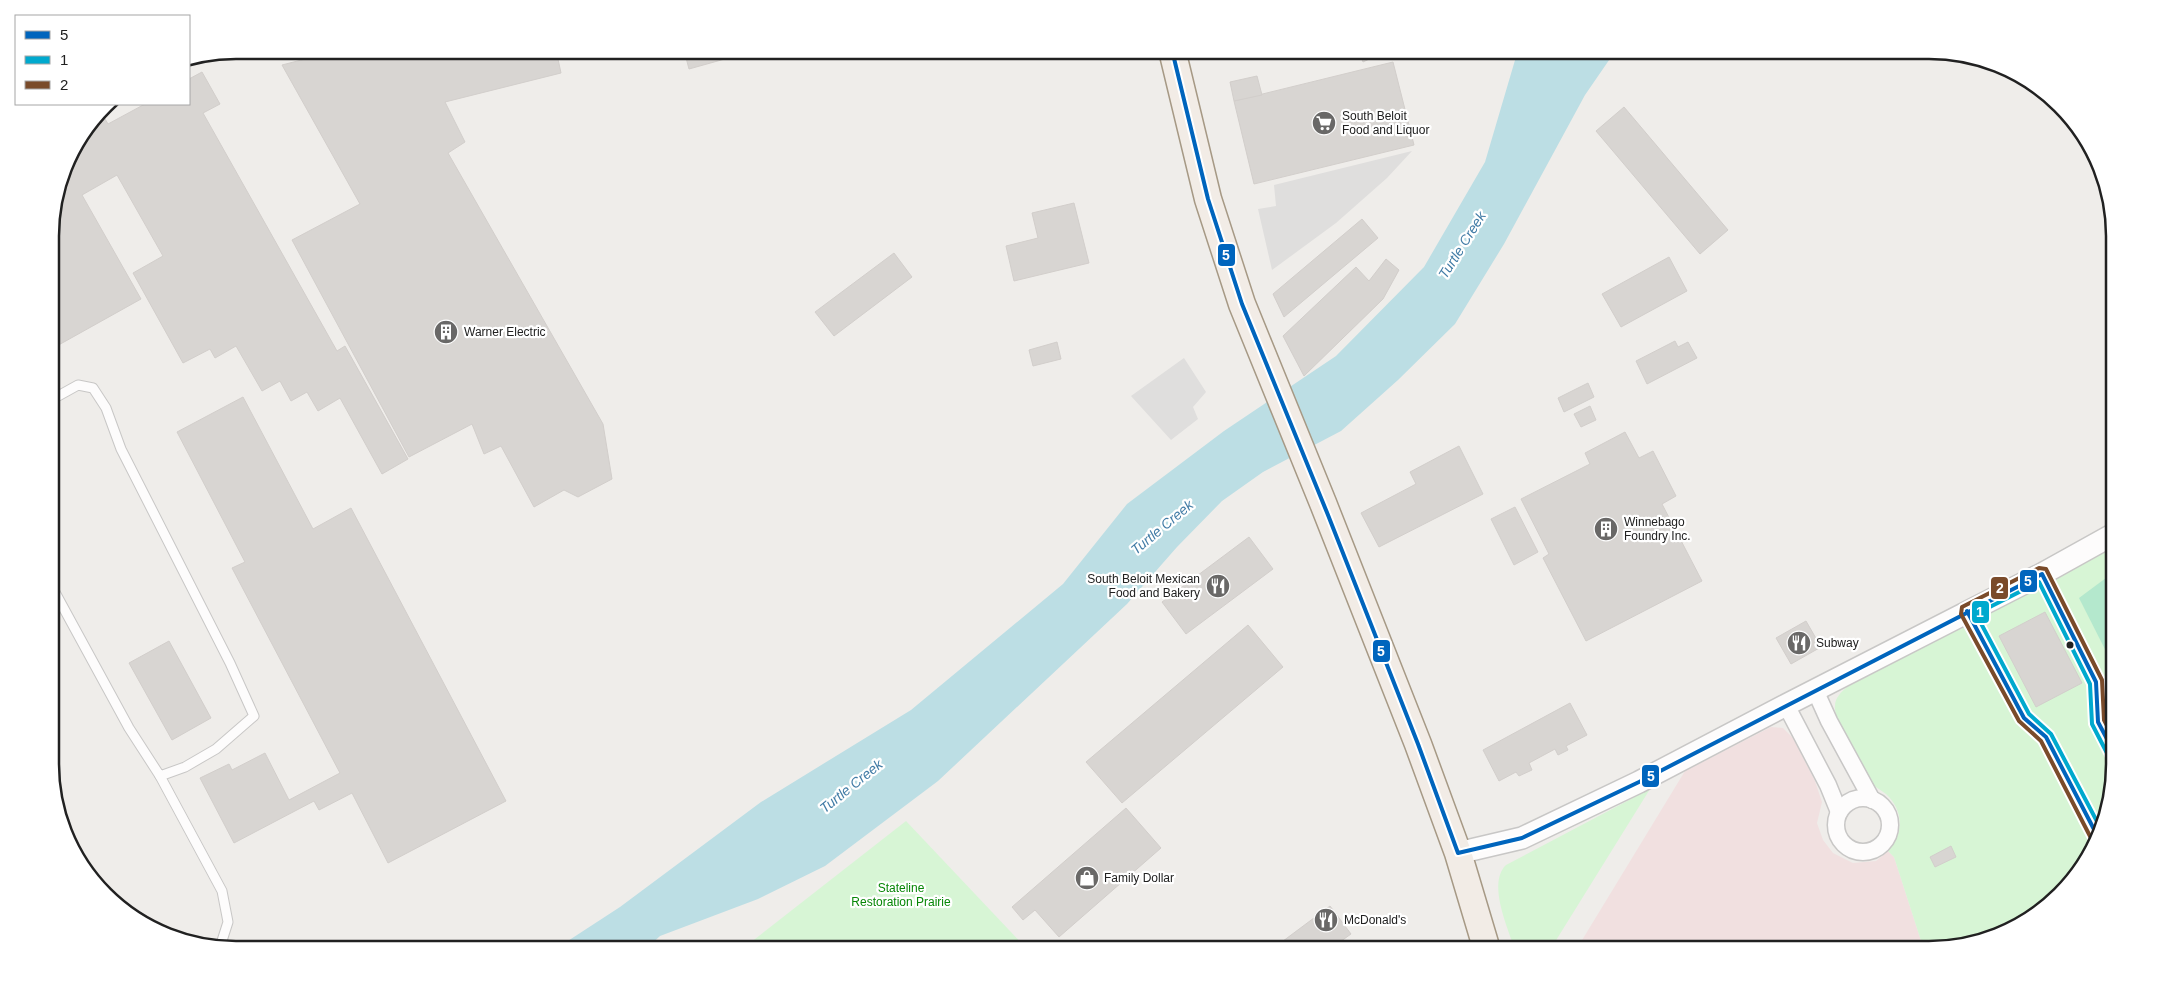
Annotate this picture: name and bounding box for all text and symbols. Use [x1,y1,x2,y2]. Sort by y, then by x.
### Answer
legend [15,15,190,105]
text: 5 [60,26,68,43]
text: 1 [60,51,68,68]
text: 2 [60,76,68,93]
place label: South Beloit Food and Liquor [1342,109,1429,137]
supermarket icon: South Beloit Food and Liquor [1311,110,1337,136]
water label: Turtle Creek [1435,208,1489,281]
line badge: 5 [1217,243,1236,267]
text: 5 [1222,247,1230,263]
building icon: Warner Electric [433,319,459,345]
place label: Warner Electric [464,325,546,339]
water label: Turtle Creek [1128,496,1197,558]
place label: Winnebago Foundry Inc. [1624,515,1691,543]
building icon: Winnebago Foundry Inc. [1593,516,1619,542]
line badge: 5 [2019,569,2038,593]
place label: South Beloit Mexican Food and Bakery [1087,572,1200,600]
restaurant icon: South Beloit Mexican Food and Bakery [1205,573,1231,599]
text: 5 [2024,573,2032,589]
line badge: 2 [1990,576,2009,600]
text: 2 [1996,580,2004,596]
line badge: 1 [1971,600,1990,624]
text: 1 [1976,604,1984,620]
restaurant icon: Subway [1786,630,1812,656]
place label: Subway [1816,636,1859,650]
line badge: 5 [1372,639,1391,663]
unlabelled marker [2065,640,2075,650]
text: 5 [1377,643,1385,659]
water label: Turtle Creek [816,755,886,816]
line badge: 5 [1641,764,1660,788]
text: 5 [1647,768,1655,784]
shop icon: Family Dollar [1074,865,1100,891]
place label: Family Dollar [1104,871,1174,885]
park label: Stateline Restoration Prairie [851,881,951,909]
restaurant icon: McDonald's [1313,907,1339,933]
place label: McDonald's [1344,913,1406,927]

